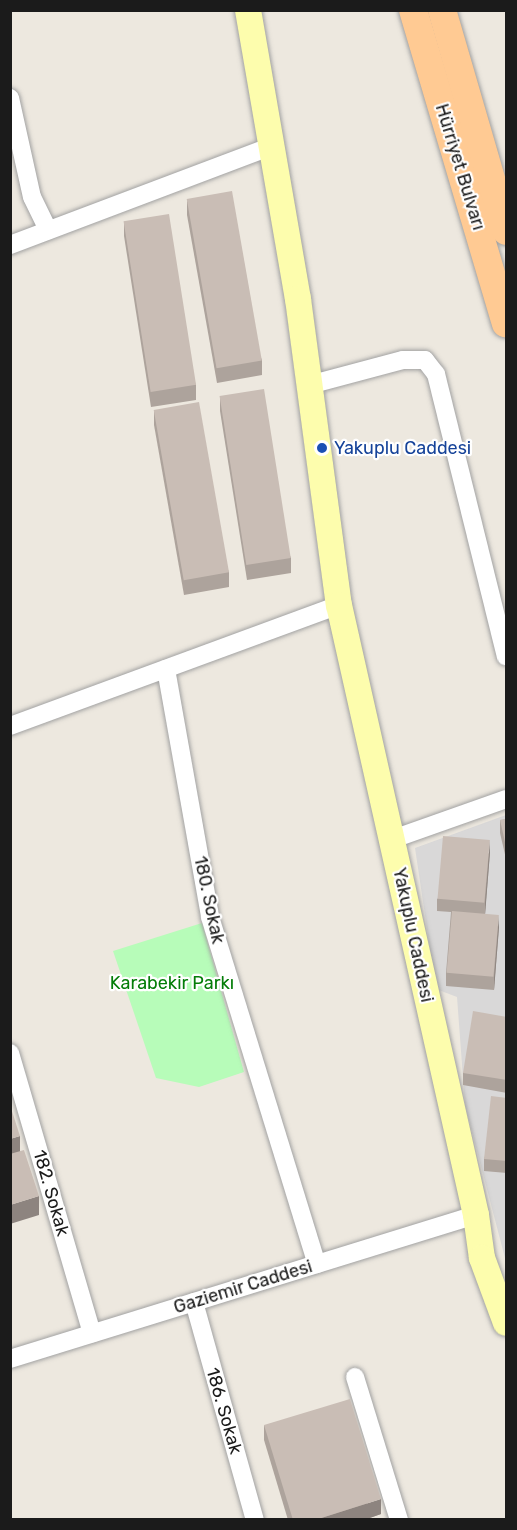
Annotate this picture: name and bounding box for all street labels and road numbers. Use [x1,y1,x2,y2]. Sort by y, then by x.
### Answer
street label: Hürriyet Bulvarı [431,101,489,233]
street label: 180. Sokak [189,854,229,946]
street label: Yakuplu Caddesi [388,866,438,1004]
street label: 182. Sokak [28,1147,74,1239]
street label: Gaziemir Caddesi [171,1256,315,1318]
street label: 186. Sokak [201,1365,247,1457]

